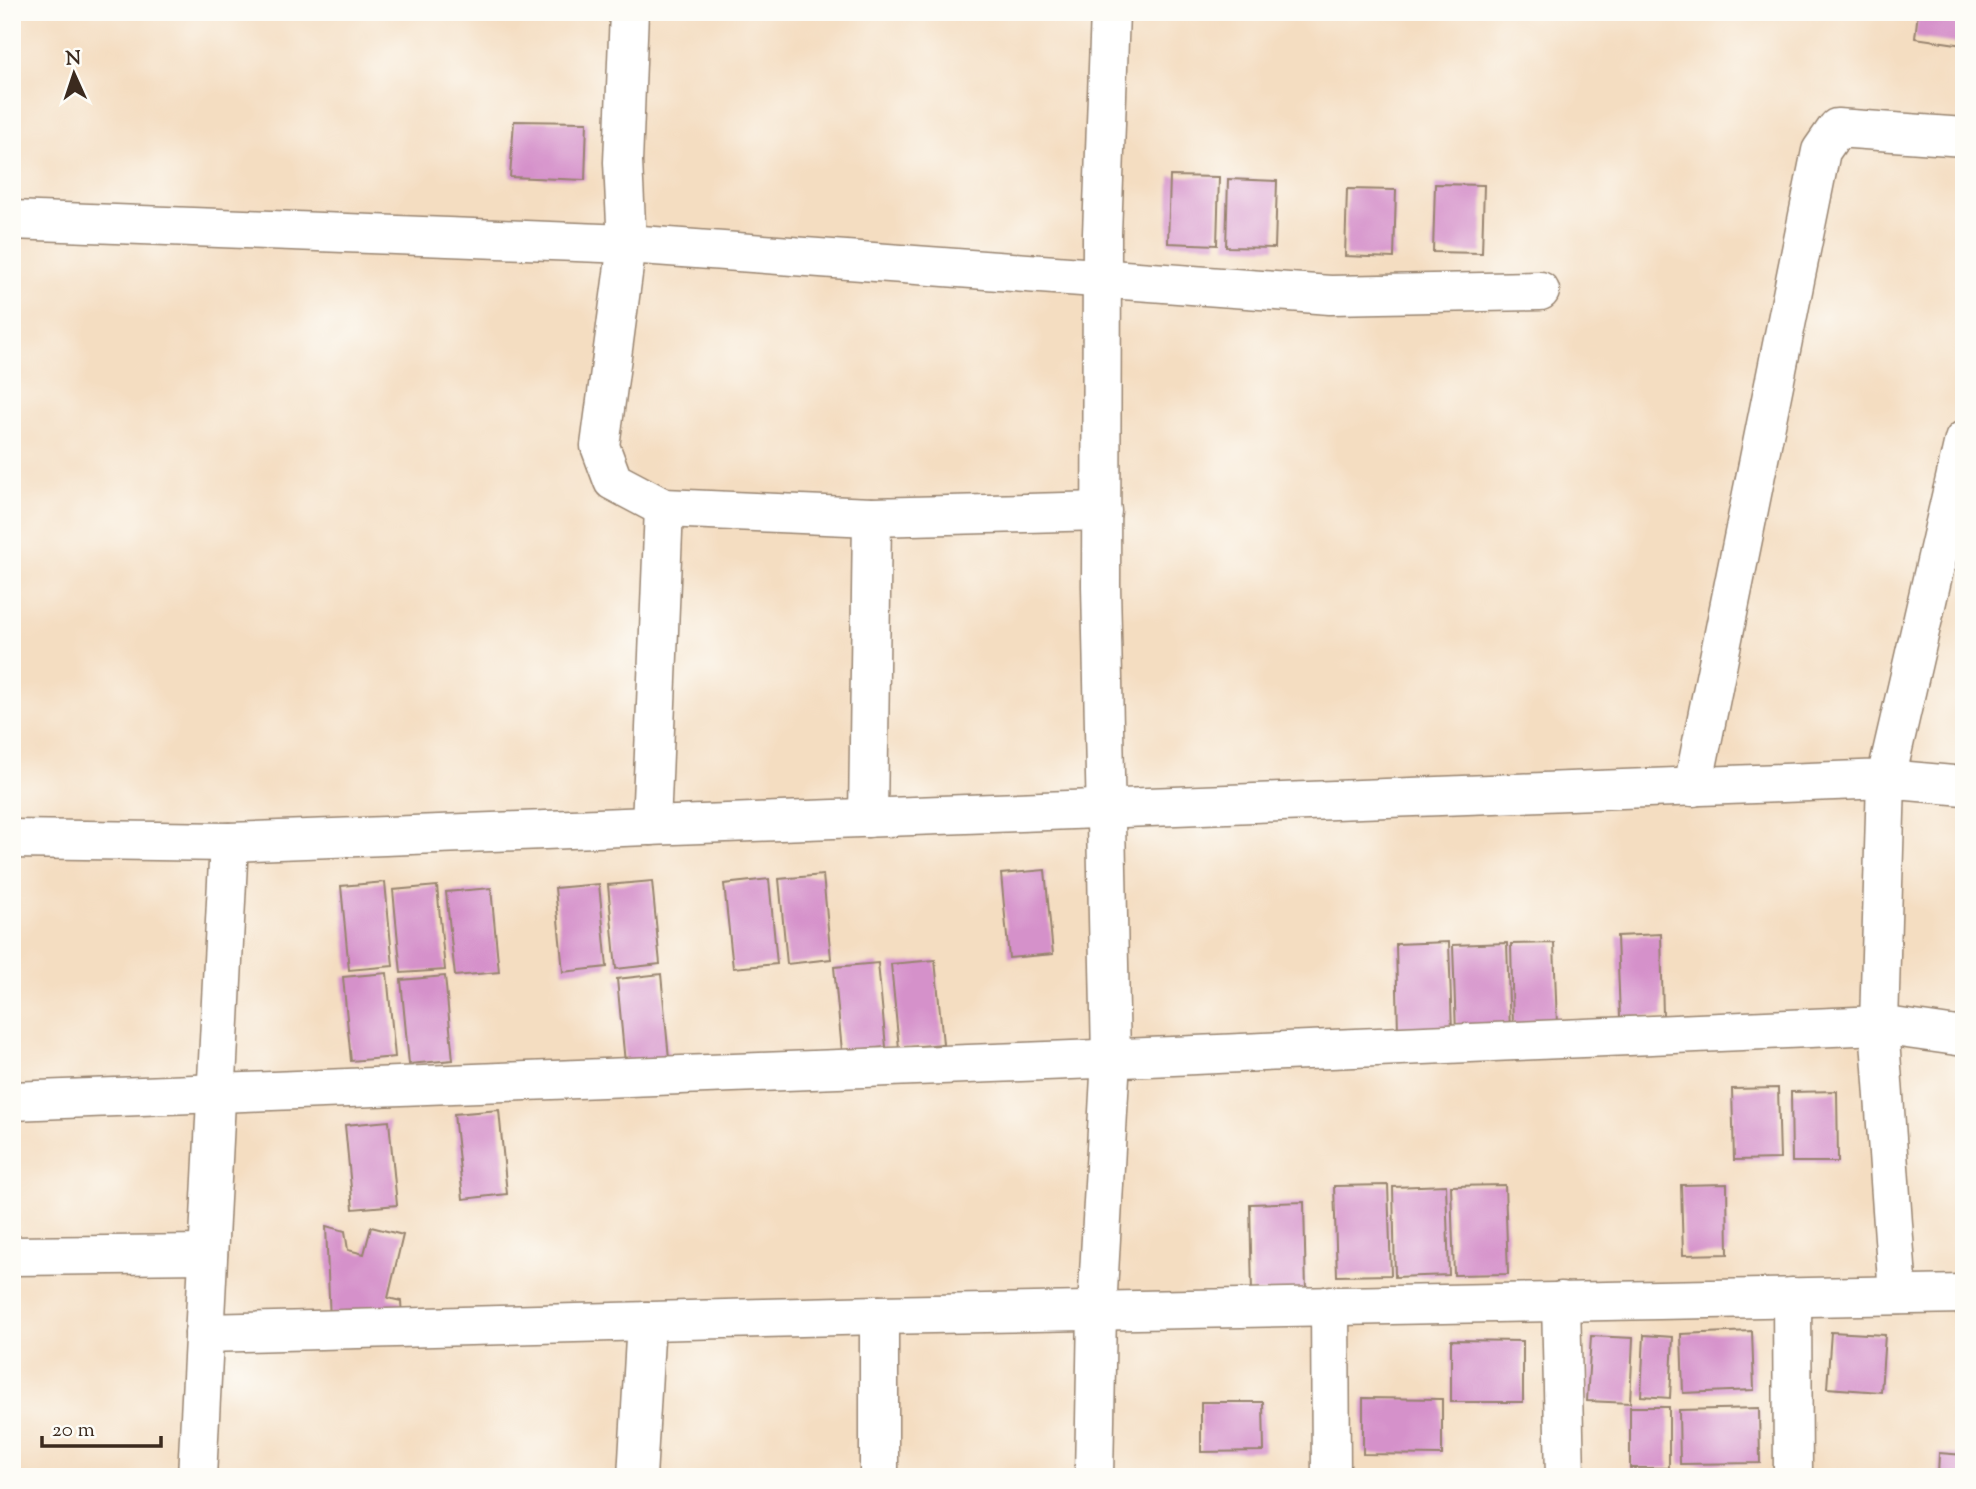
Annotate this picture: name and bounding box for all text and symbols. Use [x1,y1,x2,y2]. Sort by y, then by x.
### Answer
north arrow [38,38,108,108]
text: N [65,46,82,73]
scale bar [42,1405,161,1449]
text: 20 m [52,1416,95,1446]

